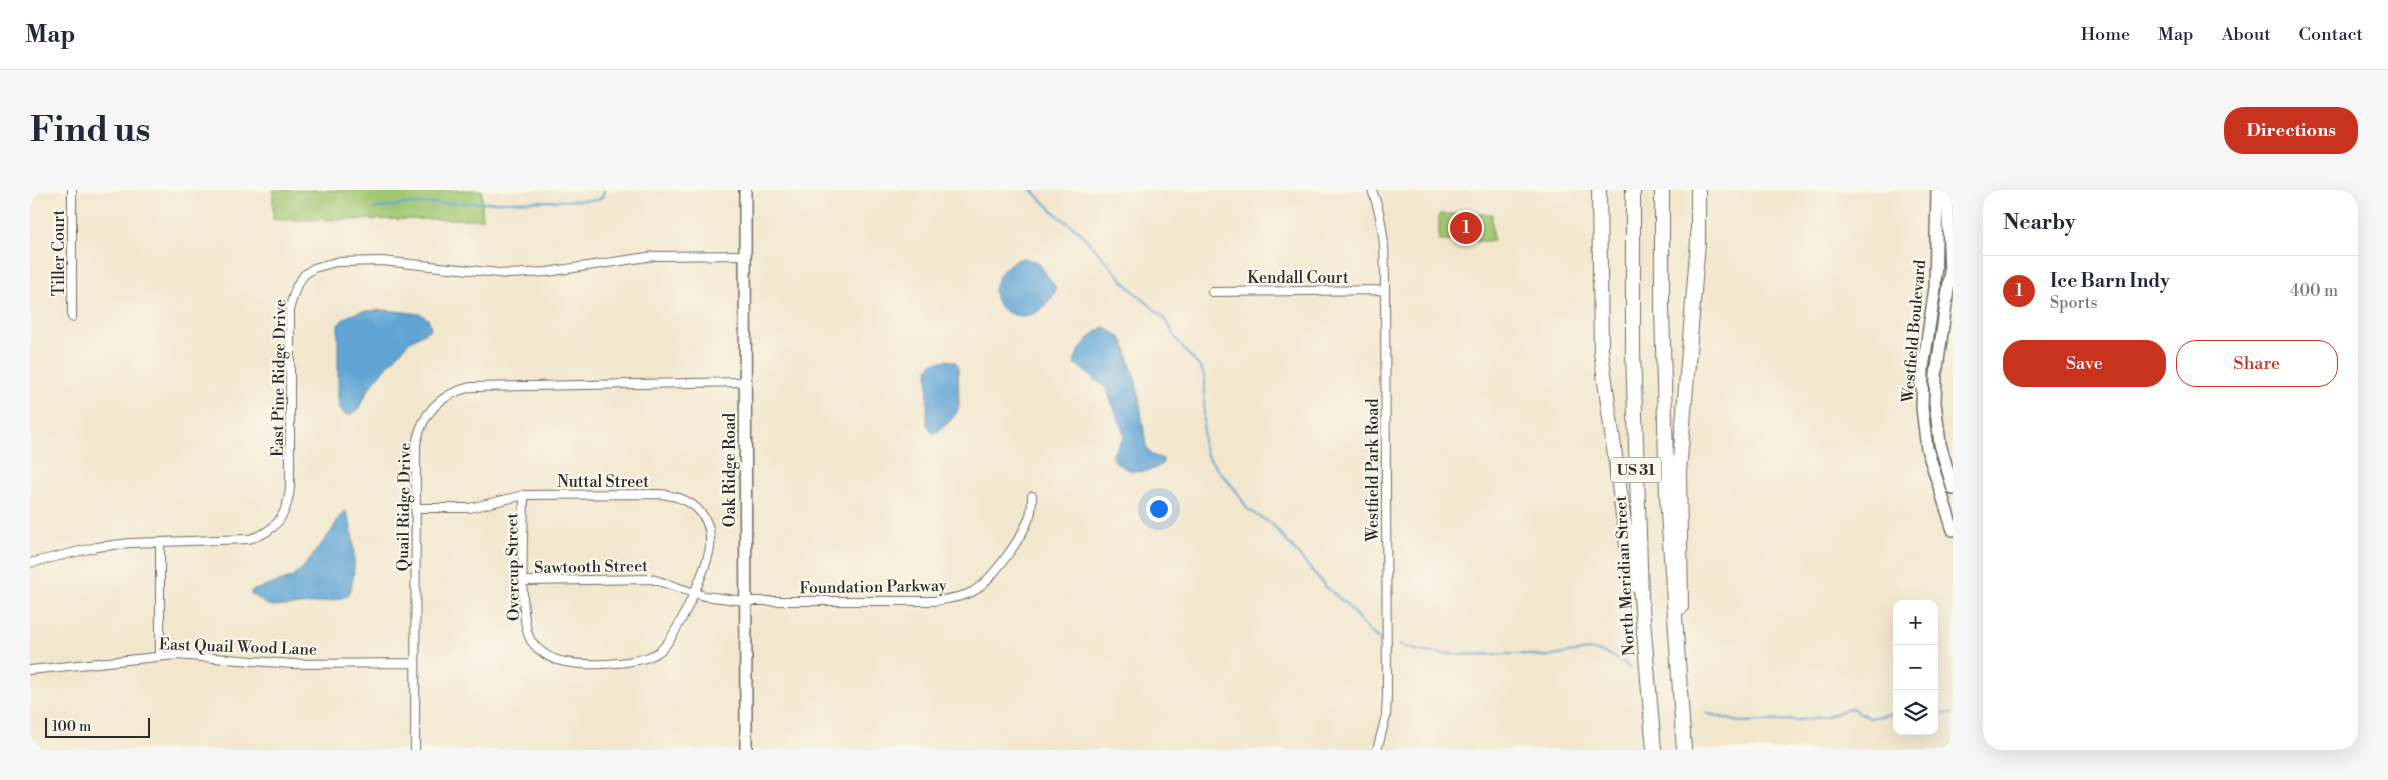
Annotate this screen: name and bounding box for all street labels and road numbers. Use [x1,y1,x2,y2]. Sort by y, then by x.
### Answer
street label: Tiller Court [49,210,69,296]
street label: Westfield Boulevard [1898,259,1930,404]
street label: Kendall Court [1247,268,1349,288]
street label: East Pine Ridge Drive [268,299,290,457]
street label: Westfield Park Road [1363,398,1383,543]
street label: Oak Ridge Road [720,413,740,527]
street label: Quail Ridge Drive [393,443,415,572]
road number: US 31 [1611,458,1661,482]
street label: Nuttal Street [557,472,649,492]
street label: North Meridian Street [1611,495,1639,656]
street label: Overcup Street [502,512,524,621]
street label: Sawtooth Street [534,556,648,578]
street label: Foundation Parkway [799,576,947,598]
street label: East Quail Wood Lane [158,634,317,660]

